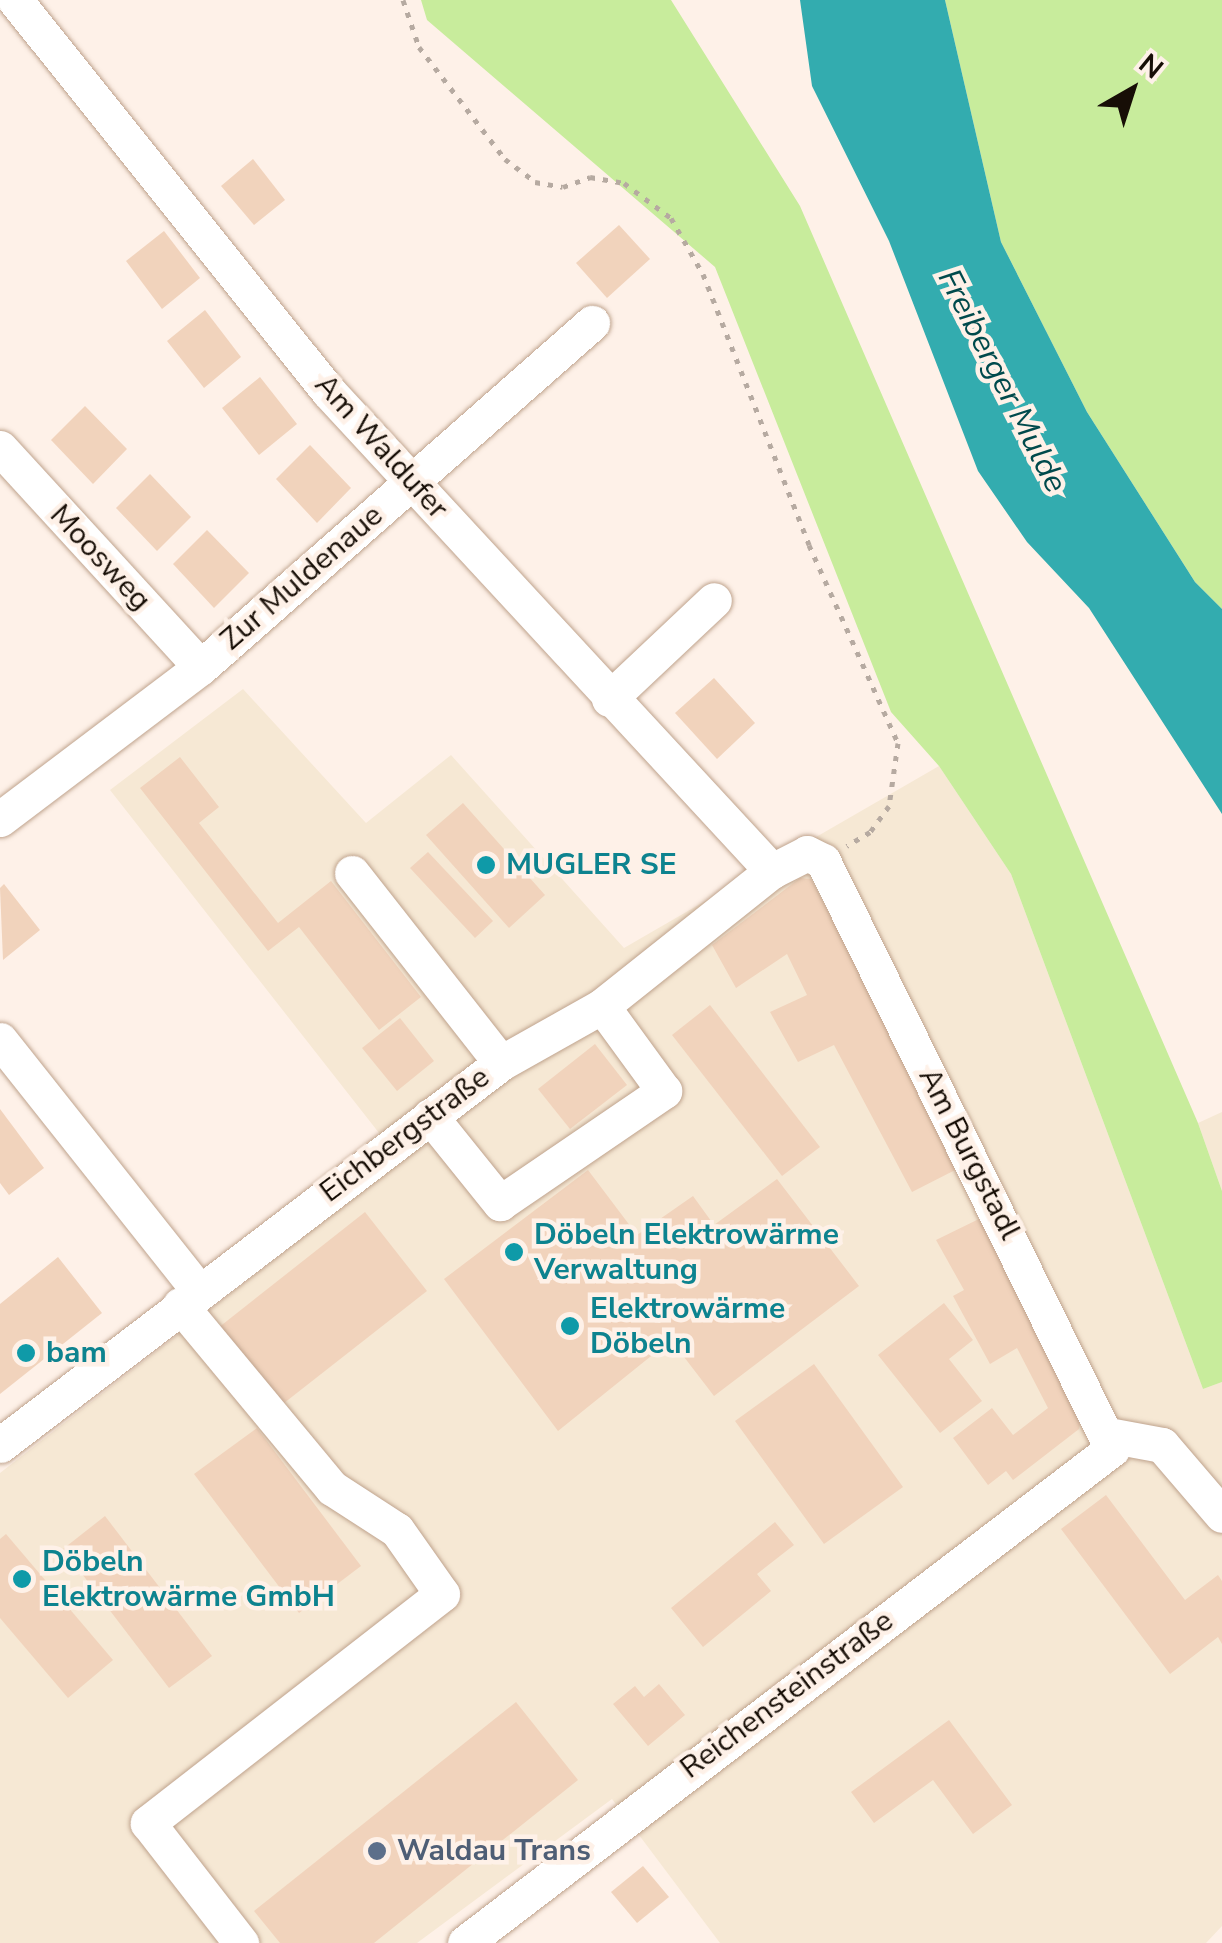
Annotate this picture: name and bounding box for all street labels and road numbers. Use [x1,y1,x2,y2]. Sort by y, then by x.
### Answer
street label: Am Waldufer [307,367,455,527]
street label: Moosweg [42,498,158,618]
street label: Zur Muldenaue [214,498,390,658]
street label: Eichbergstraße [313,1060,497,1210]
street label: Am Burgstadl [910,1062,1028,1246]
street label: Reichensteinstraße [674,1603,900,1787]

